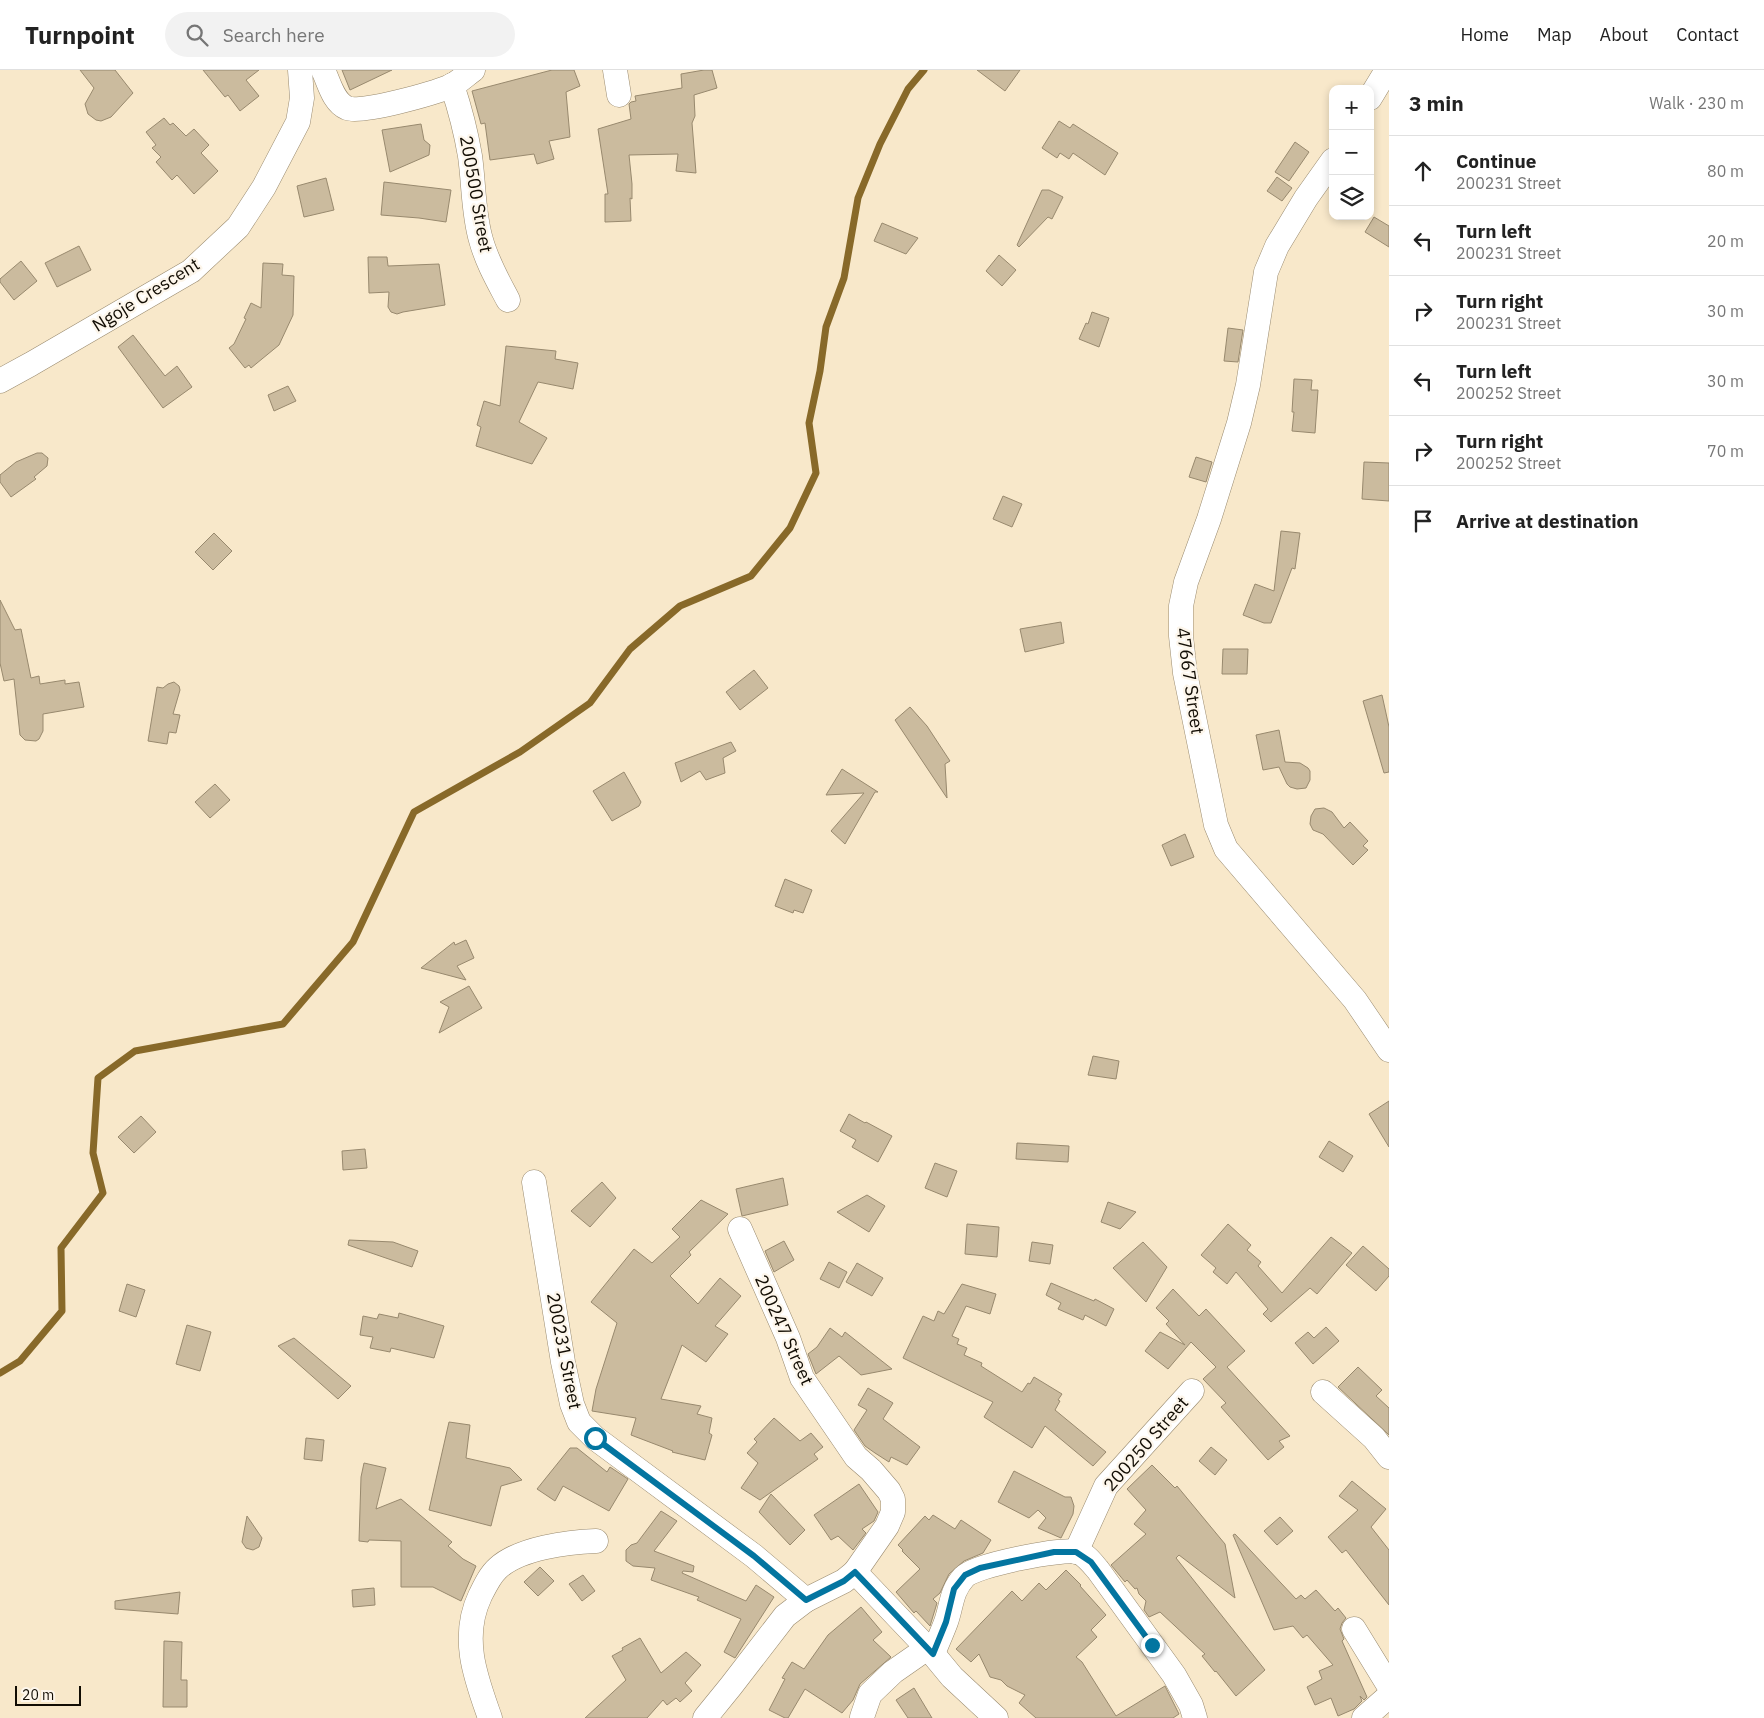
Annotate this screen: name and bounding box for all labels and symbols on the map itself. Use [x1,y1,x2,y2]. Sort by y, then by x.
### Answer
street label: 200500 Street [455,134,498,254]
street label: Ngoje Crescent [88,252,204,337]
street label: 47667 Street [1172,626,1209,736]
street label: 200247 Street [750,1271,819,1389]
street label: 200231 Street [542,1291,587,1411]
street label: 200250 Street [1098,1391,1193,1496]
route start [584,1427,607,1450]
route end [1141,1634,1164,1657]
scale bar [15,1683,81,1706]

